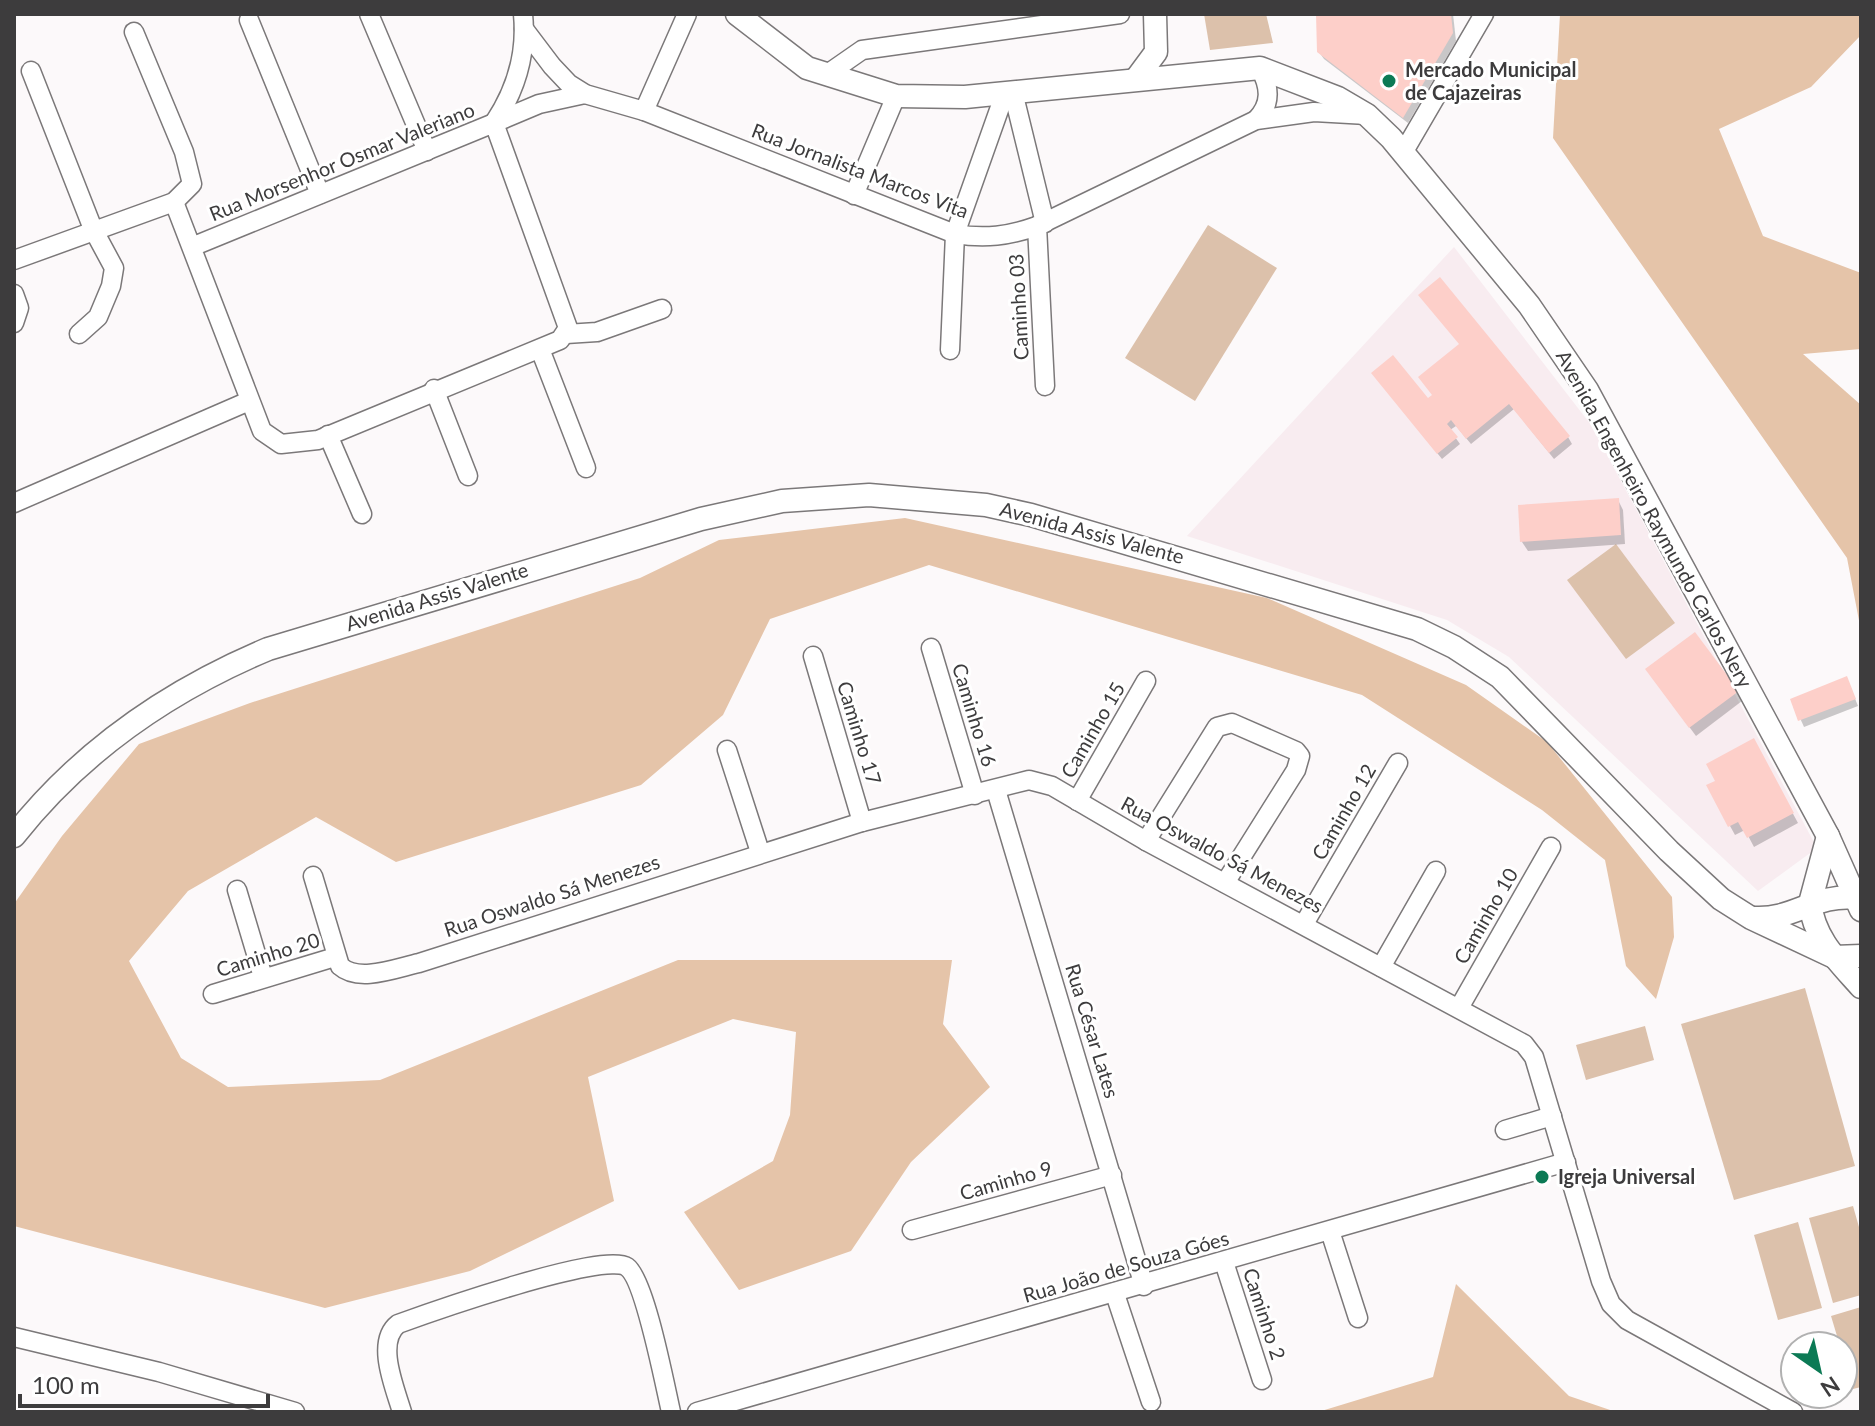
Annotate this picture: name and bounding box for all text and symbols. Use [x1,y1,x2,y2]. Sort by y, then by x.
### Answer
place label: Mercado Municipal de Cajazeiras [1405,57,1576,104]
marker: Mercado Municipal de Cajazeiras [1380,72,1398,90]
street label: Rua Morsenhor Osmar Valeriano [205,97,478,225]
street label: Rua Jornalista Marcos Vita [749,118,972,223]
street label: Caminho 03 [1003,253,1033,361]
street label: Avenida Engenheiro Raymundo Carlos Nery [1552,346,1758,692]
street label: Avenida Assis Valente [998,496,1187,568]
street label: Avenida Assis Valente [343,557,531,635]
street label: Caminho 16 [948,660,1002,769]
street label: Caminho 15 [1055,677,1129,782]
street label: Caminho 17 [833,678,887,787]
street label: Caminho 12 [1306,759,1380,864]
street label: Rua Oswaldo Sá Menezes [1117,791,1327,918]
street label: Rua Oswaldo Sá Menezes [441,849,662,941]
street label: Caminho 10 [1448,863,1522,968]
street label: Caminho 20 [213,927,322,981]
street label: Rua César Lates [1061,961,1125,1101]
street label: Caminho 9 [957,1155,1055,1205]
place label: Igreja Universal [1558,1164,1695,1188]
marker: Igreja Universal [1533,1168,1551,1186]
street label: Rua João de Souza Góes [1020,1225,1231,1307]
street label: Caminho 2 [1239,1265,1291,1363]
north arrow [1779,1330,1859,1410]
scale bar [20,1358,268,1408]
text: 100 m [32,1370,100,1399]
text: N [1816,1371,1845,1403]

